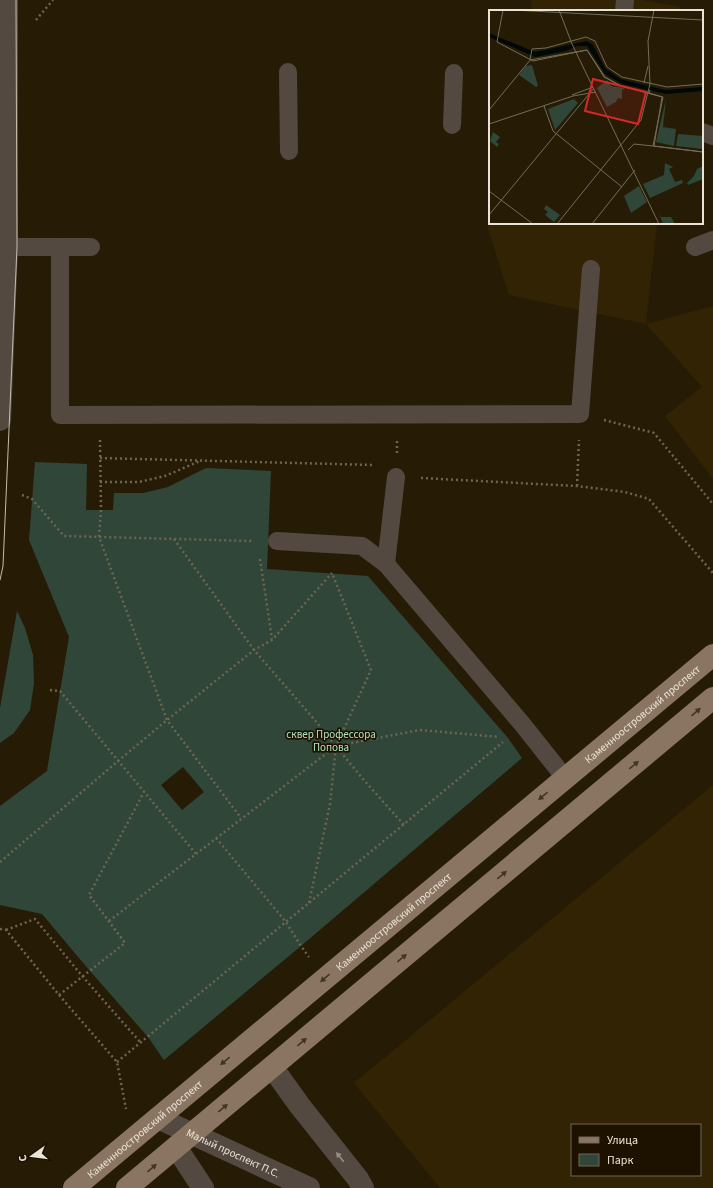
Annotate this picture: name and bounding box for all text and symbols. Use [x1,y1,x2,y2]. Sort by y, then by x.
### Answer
inset map [489,10,703,224]
street label: Каменноостровский проспект [582,662,704,767]
one-way arrow [691,708,702,717]
park label: сквер Профессора Попова [286,727,376,755]
one-way arrow [628,760,639,769]
one-way arrow [538,792,549,801]
street label: Каменноостровский проспект [333,869,455,975]
one-way arrow [496,871,507,880]
one-way arrow [397,954,407,963]
one-way arrow [320,974,330,982]
one-way arrow [297,1037,308,1046]
one-way arrow [220,1057,231,1066]
street label: Каменноостровский проспект [84,1077,206,1182]
one-way arrow [217,1104,228,1112]
legend [571,1124,701,1176]
street label: Малый проспект П.С. [184,1125,282,1182]
text: Улица [607,1132,638,1149]
north arrow [12,1136,52,1176]
one-way arrow [336,1151,345,1162]
text: Парк [607,1152,633,1169]
text: С [15,1153,31,1163]
one-way arrow [146,1163,157,1172]

